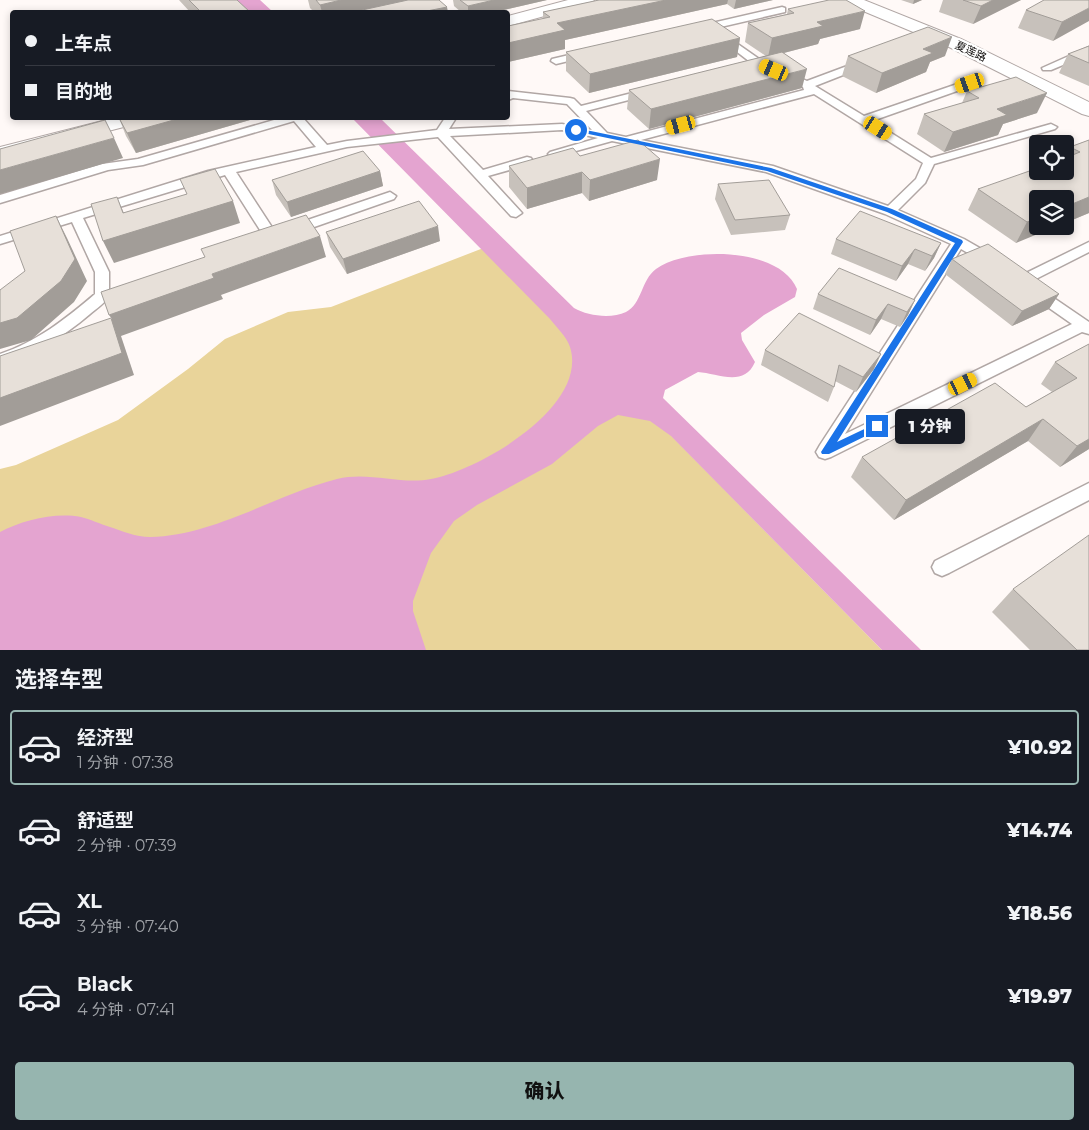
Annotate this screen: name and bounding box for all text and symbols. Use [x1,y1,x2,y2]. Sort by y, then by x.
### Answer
text: 上车点 [55,32,112,55]
street label: 夏莲路 [953,38,989,64]
car [757,57,790,83]
car [953,71,986,95]
text: 目的地 [55,80,112,103]
car [664,114,697,136]
car [861,114,894,142]
route start [565,119,587,141]
map controls [1029,135,1074,235]
button: locate [1029,135,1074,180]
button: layers [1029,190,1074,235]
car [946,371,979,397]
callout: 1 分钟 [894,408,964,444]
route end [866,415,888,437]
text: 1 分钟 [908,417,952,436]
text: 选择车型 [15,666,103,693]
icon: car [17,725,62,770]
text: 经济型 [77,726,134,749]
text: ¥10.92 [1008,736,1072,759]
text: 1 分钟 · 07:38 [77,753,174,772]
icon: car [17,808,62,853]
text: 舒适型 [77,809,134,832]
text: ¥14.74 [1007,819,1072,842]
text: 2 分钟 · 07:39 [77,836,176,855]
text: XL [77,890,102,913]
icon: car [17,891,62,936]
text: ¥18.56 [1007,902,1072,925]
text: 3 分钟 · 07:40 [77,917,179,936]
text: Black [77,973,133,996]
icon: car [17,974,62,1019]
text: ¥19.97 [1008,985,1072,1008]
text: 4 分钟 · 07:41 [77,1000,175,1019]
button: 确认 [15,1062,1074,1120]

